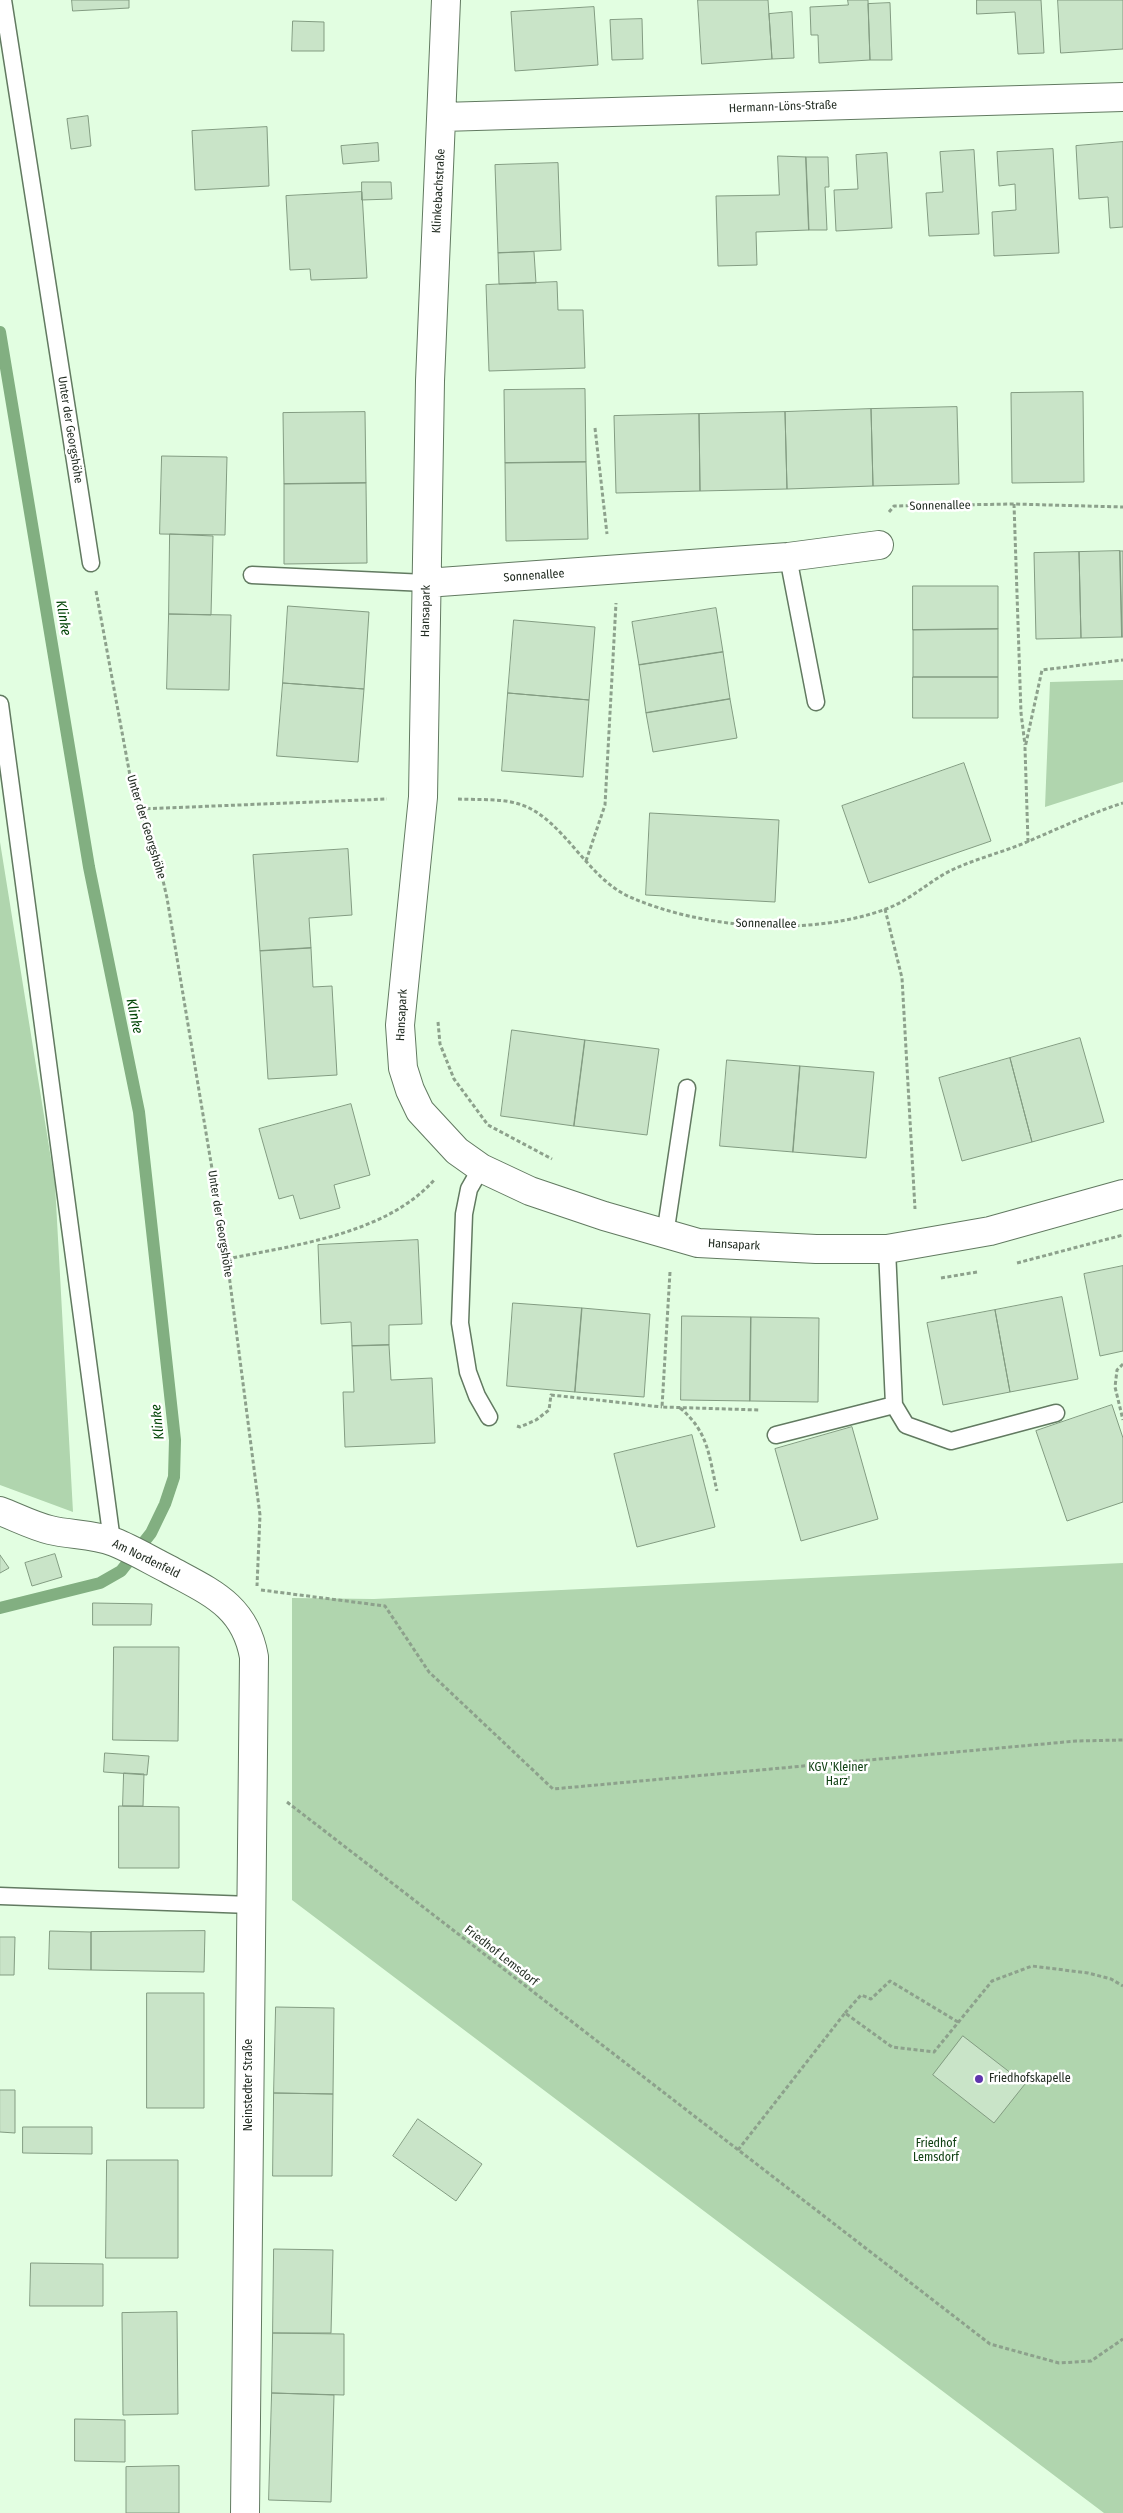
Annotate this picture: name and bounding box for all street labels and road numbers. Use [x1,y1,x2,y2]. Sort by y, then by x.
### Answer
street label: Hermann-Löns-Straße [729,98,837,116]
street label: Klinkebachstraße [430,148,448,234]
street label: Unter der Georgshöhe [54,375,86,485]
street label: Sonnenallee [909,498,971,514]
street label: Sonnenallee [503,567,565,585]
street label: Hansapark [418,585,434,637]
street label: Unter der Georgshöhe [123,773,169,881]
street label: Sonnenallee [735,916,797,932]
street label: Hansapark [393,988,411,1042]
street label: Unter der Georgshöhe [204,1169,236,1279]
street label: Hansapark [707,1236,761,1254]
street label: Am Nordenfeld [110,1536,182,1582]
street label: Friedhof Lemsdorf [461,1923,541,1989]
street label: Neinstedter Straße [242,2039,256,2131]

